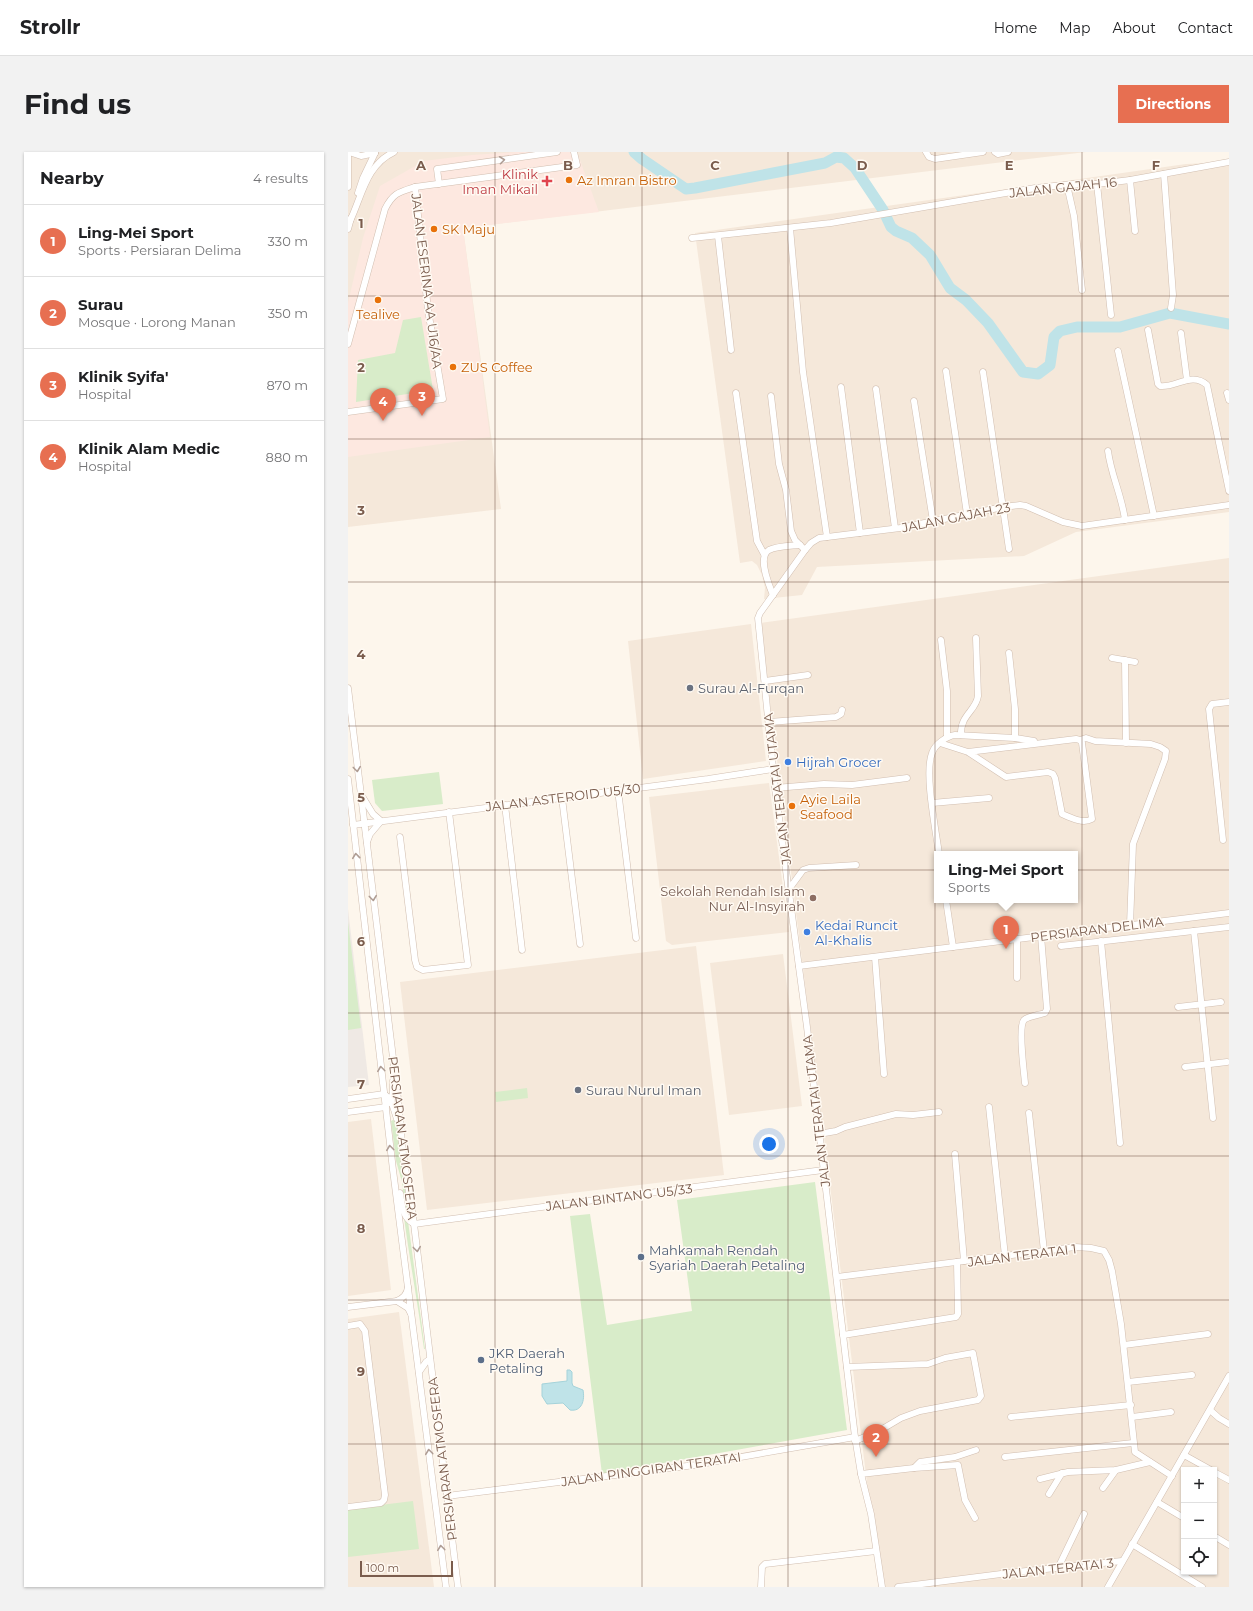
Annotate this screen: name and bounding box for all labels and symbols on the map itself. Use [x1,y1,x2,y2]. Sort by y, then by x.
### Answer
one-way arrow [499,156,505,165]
text: A [415,157,427,173]
text: B [563,157,573,173]
text: C [710,157,720,173]
text: D [857,157,868,173]
text: E [1005,157,1014,173]
text: F [1152,157,1160,173]
place label: Klinik Iman Mikail [462,166,538,197]
place label: Az Imran Bistro [577,172,677,188]
street label: JALAN GAJAH 16 [1007,173,1118,201]
marker: Klinik Iman Mikail [541,175,553,187]
marker: Az Imran Bistro [564,175,574,185]
street label: JALAN ESERINA AA U16/AA [408,191,446,370]
text: 1 [358,215,364,231]
place label: SK Maju [442,221,495,237]
marker: SK Maju [429,224,439,234]
marker: Tealive [373,295,383,305]
place label: Tealive [356,306,400,322]
text: 2 [357,359,365,375]
place label: ZUS Coffee [461,359,533,375]
marker: ZUS Coffee [448,362,458,372]
pin: 3 [409,383,435,416]
pin: 4 [370,388,396,421]
street label: JALAN GAJAH 23 [899,499,1012,536]
text: 3 [356,502,365,518]
text: 4 [357,646,366,662]
place label: Surau Al-Furqan [698,680,804,696]
marker: Surau Al-Furqan [685,683,695,693]
street label: JALAN TERATAI UTAMA [760,711,794,867]
place label: Hijrah Grocer [796,754,882,770]
marker: Hijrah Grocer [783,757,793,767]
one-way arrow [353,766,362,772]
street label: JALAN ASTEROID U5/30 [483,780,642,815]
text: 5 [357,789,365,805]
place label: Ayie Laila Seafood [800,791,861,822]
marker: Ayie Laila Seafood [787,801,797,811]
one-way arrow [352,853,361,859]
place label: Sekolah Rendah Islam Nur Al-Insyirah [660,883,805,914]
marker: Sekolah Rendah Islam Nur Al-Insyirah [808,893,818,903]
one-way arrow [368,895,377,901]
street label: PERSIARAN DELIMA [1030,913,1165,945]
pin: 1 [993,916,1019,949]
place label: Kedai Runcit Al-Khalis [815,917,898,948]
marker: Kedai Runcit Al-Khalis [802,927,812,937]
text: 6 [357,933,366,949]
street label: JALAN TERATAI UTAMA [799,1033,833,1189]
street label: PERSIARAN ATMOSFERA [385,1055,421,1221]
one-way arrow [377,1066,386,1072]
text: 7 [357,1076,365,1092]
place label: Surau Nurul Iman [586,1082,702,1098]
marker: Surau Nurul Iman [573,1085,583,1095]
your location [759,1134,779,1154]
one-way arrow [386,1145,395,1151]
street label: JALAN BINTANG U5/33 [544,1180,693,1214]
text: 8 [357,1220,366,1236]
street label: JALAN TERATAI 1 [966,1240,1077,1270]
place label: Mahkamah Rendah Syariah Daerah Petaling [649,1242,805,1273]
one-way arrow [412,1246,421,1252]
marker: Mahkamah Rendah Syariah Daerah Petaling [636,1252,646,1262]
place label: JKR Daerah Petaling [488,1345,565,1376]
marker: JKR Daerah Petaling [476,1355,486,1365]
text: 9 [357,1363,365,1379]
street label: PERSIARAN ATMOSFERA [424,1376,460,1542]
pin: 2 [863,1424,889,1457]
street label: JALAN PINGGIRAN TERATAI [559,1448,742,1490]
one-way arrow [425,1449,434,1455]
one-way arrow [437,1545,446,1551]
street label: JALAN TERATAI 3 [1000,1554,1115,1582]
scale bar [360,1559,453,1578]

